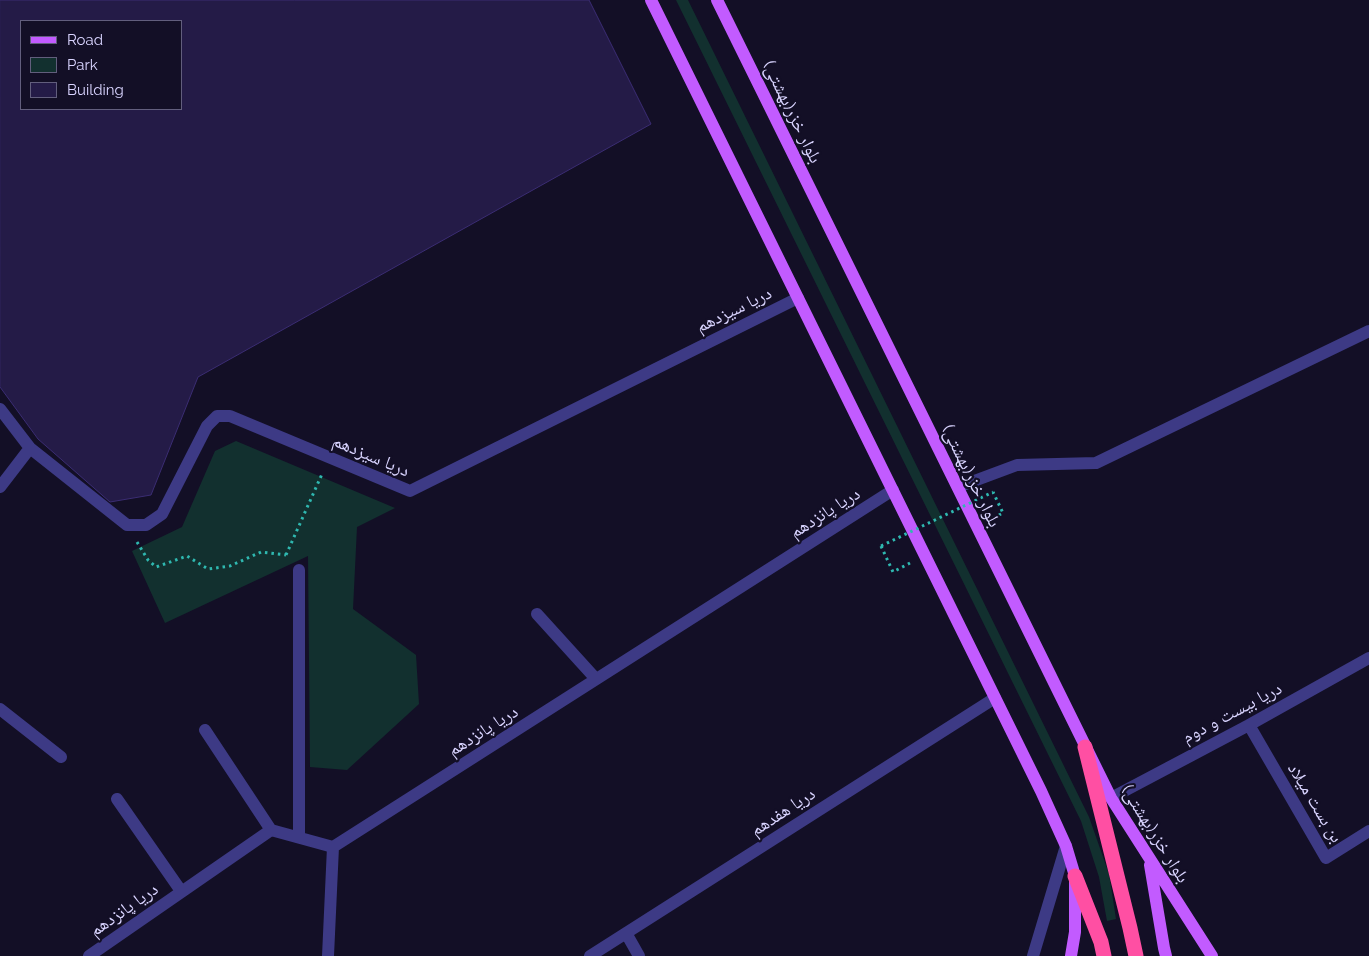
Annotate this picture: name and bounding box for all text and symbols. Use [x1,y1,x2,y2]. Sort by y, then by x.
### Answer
legend [20,20,182,110]
text: Road [67,31,103,49]
text: Park [67,56,98,74]
street label: بلوار خزر(بهشتی) [758,57,826,167]
text: Building [67,81,124,99]
street label: دریا سیزدهم [693,282,775,338]
street label: بلوار خزر(بهشتی) [937,421,1005,531]
street label: دریا سیزدهم [329,430,413,482]
street label: دریا پانزدهم [786,483,864,543]
street label: دریا بیست و دوم [1178,678,1286,748]
street label: دریا پانزدهم [444,701,522,761]
street label: بن بست میلاد [1283,759,1347,847]
street label: بلوار خزر(بهشتی) [1116,781,1194,887]
street label: دریا هفدهم [747,783,819,841]
street label: دریا پانزدهم [86,879,162,941]

